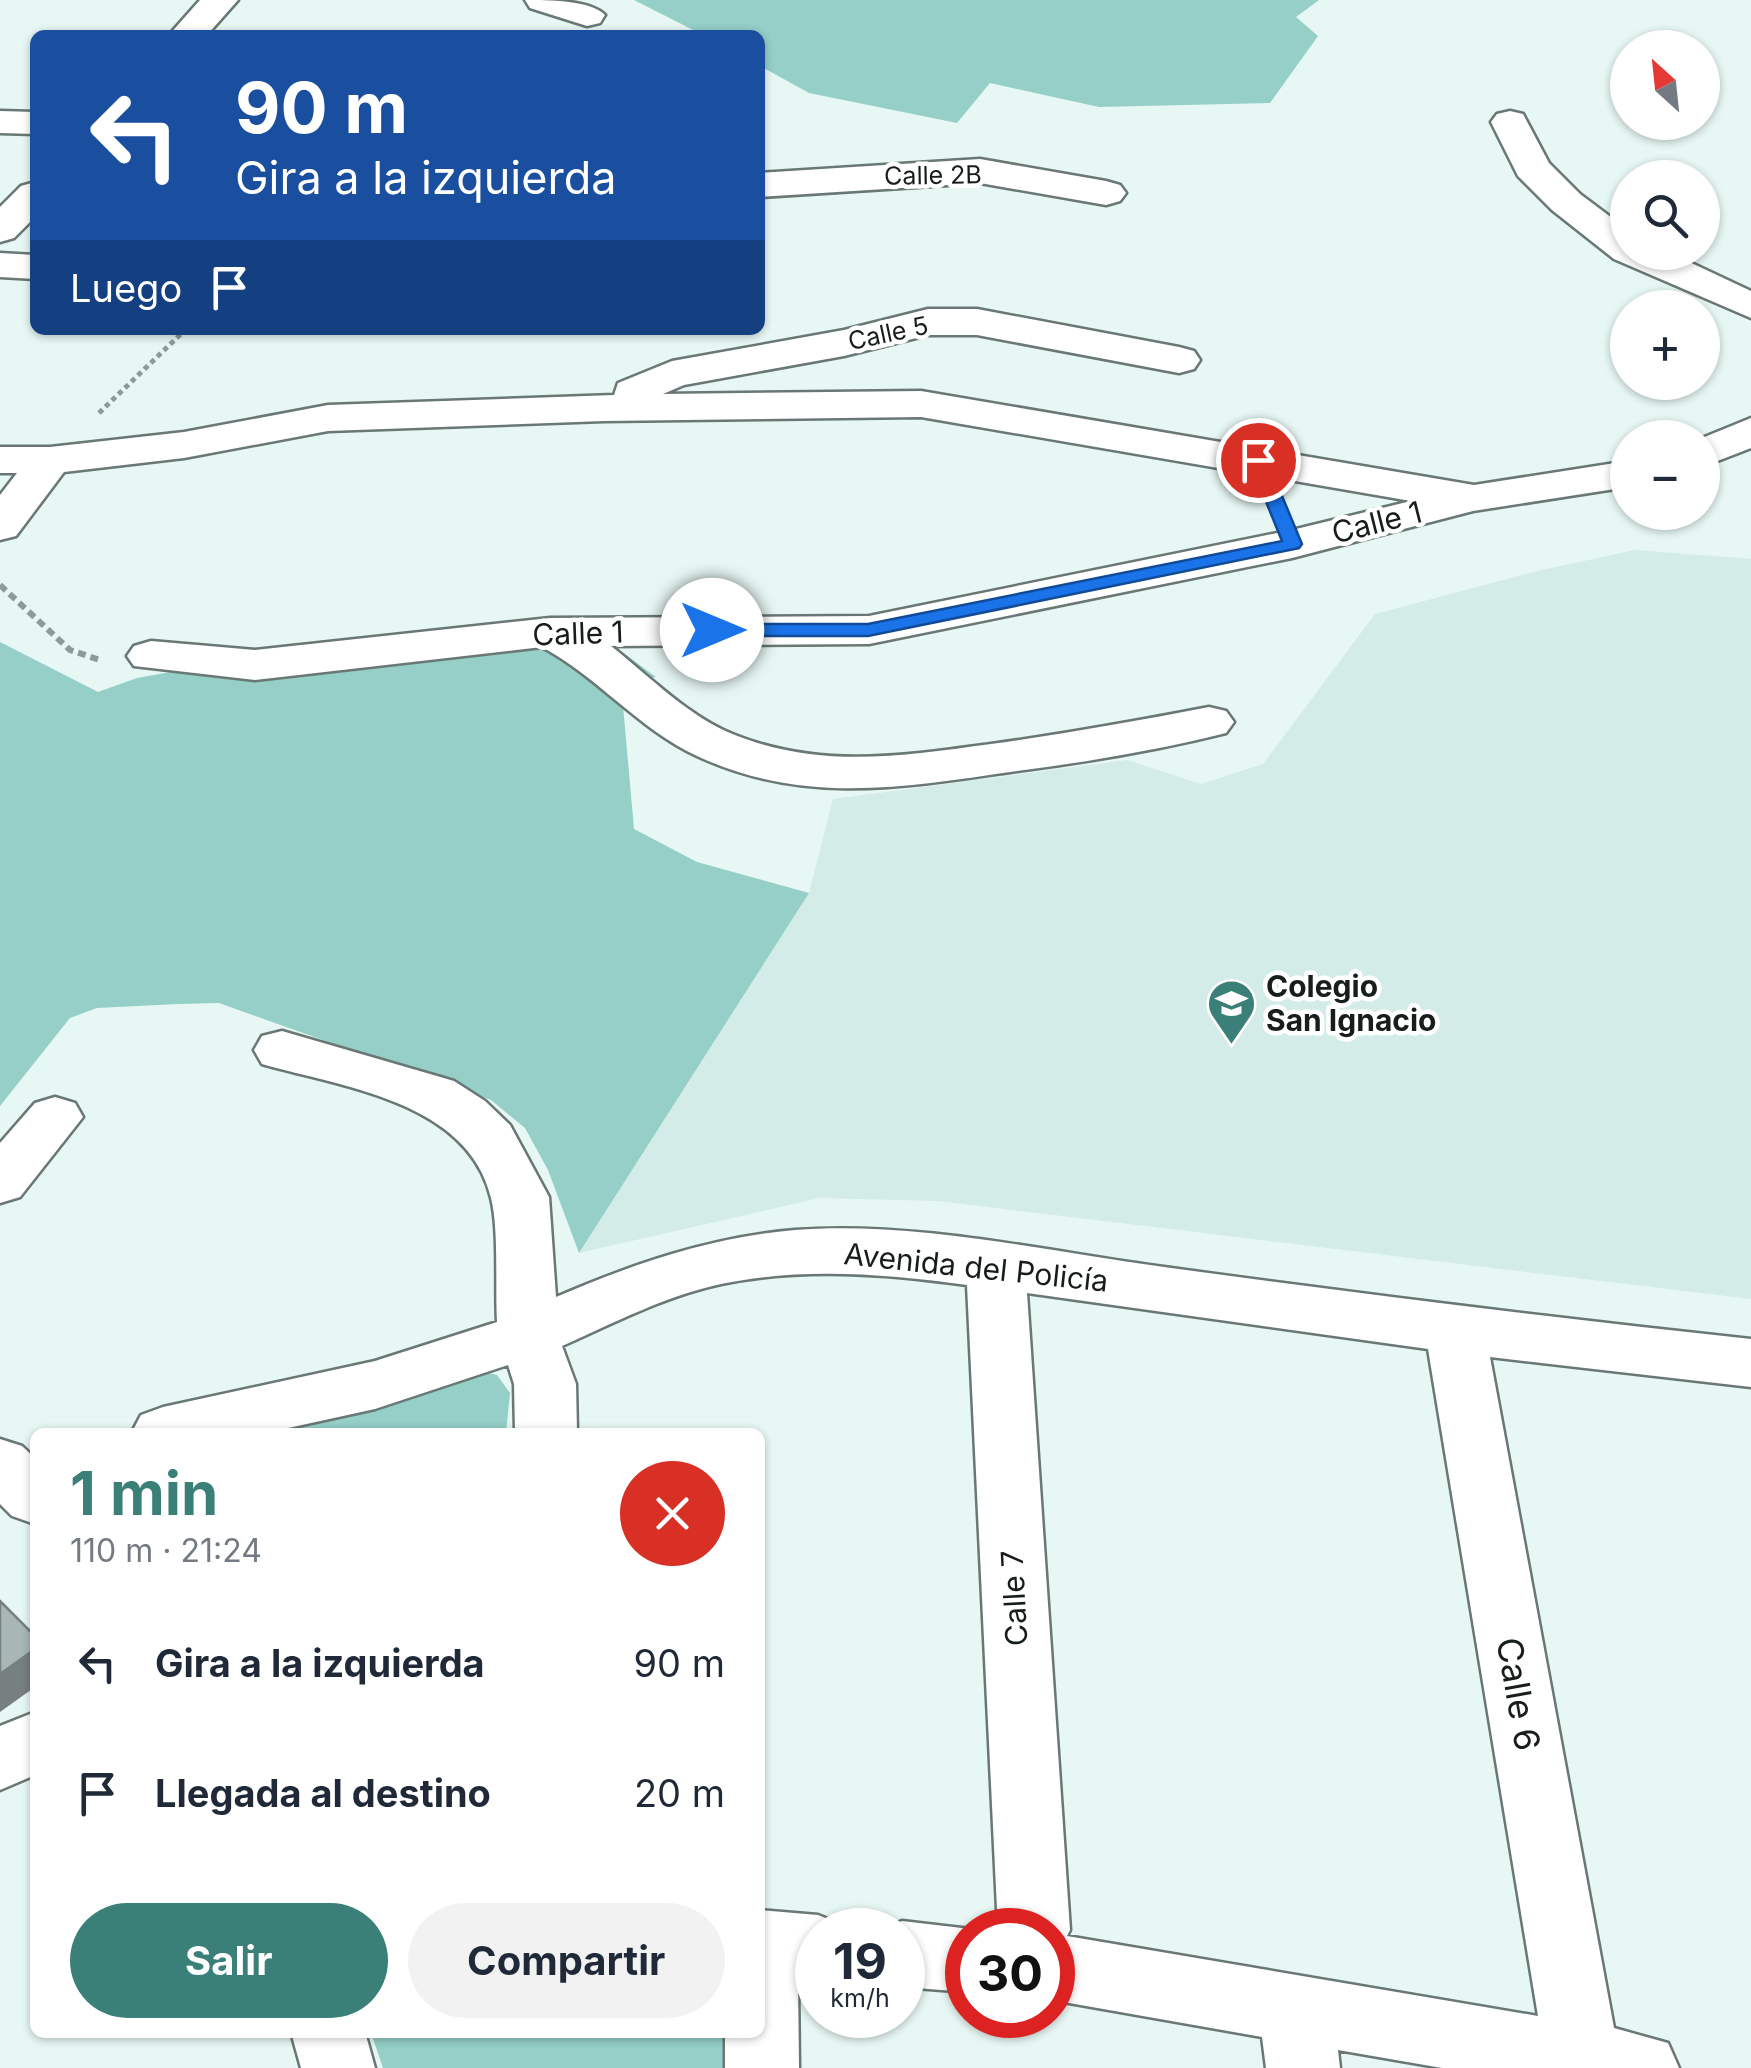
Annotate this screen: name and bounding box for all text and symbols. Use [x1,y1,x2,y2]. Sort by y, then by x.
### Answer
north arrow [1610,30,1720,140]
map controls [1610,30,1720,530]
text: 90 m [235,65,408,150]
icon: left [70,70,200,200]
text: Gira a la izquierda [235,150,617,205]
street label: Calle 2B [884,159,982,191]
button: search [1610,160,1720,270]
icon: arrive [202,260,257,315]
text: Luego [70,265,182,311]
button: + [1610,290,1720,400]
street label: Calle 5 [845,310,931,356]
pin [1216,418,1301,503]
button: − [1610,420,1720,530]
icon: arrive [1231,433,1286,488]
street label: Calle 1 [1328,494,1425,551]
position arrow [660,578,764,682]
street label: Calle 1 [532,613,624,653]
place label: Colegio San Ignacio [1266,968,1437,1038]
school or university icon: Colegio San Ignacio [1205,978,1257,1046]
street label: Avenida del Policía [842,1235,1110,1299]
text: 1 min [70,1457,218,1529]
button: close [620,1461,725,1566]
text: 110 m · 21:24 [70,1531,262,1570]
street label: Calle 7 [994,1549,1034,1647]
street label: Calle 6 [1488,1634,1550,1754]
icon: left [70,1636,125,1691]
text: Gira a la izquierda [155,1640,485,1686]
text: 90 m [633,1640,725,1686]
icon: arrive [70,1766,125,1821]
text: Llegada al destino [155,1770,491,1816]
text: 20 m [634,1770,725,1816]
button: Salir [70,1903,388,2018]
button: Compartir [408,1903,725,2018]
speed limit sign: 30 [945,1908,1075,2038]
text: 19 [833,1931,887,1991]
text: km/h [830,1983,890,2013]

